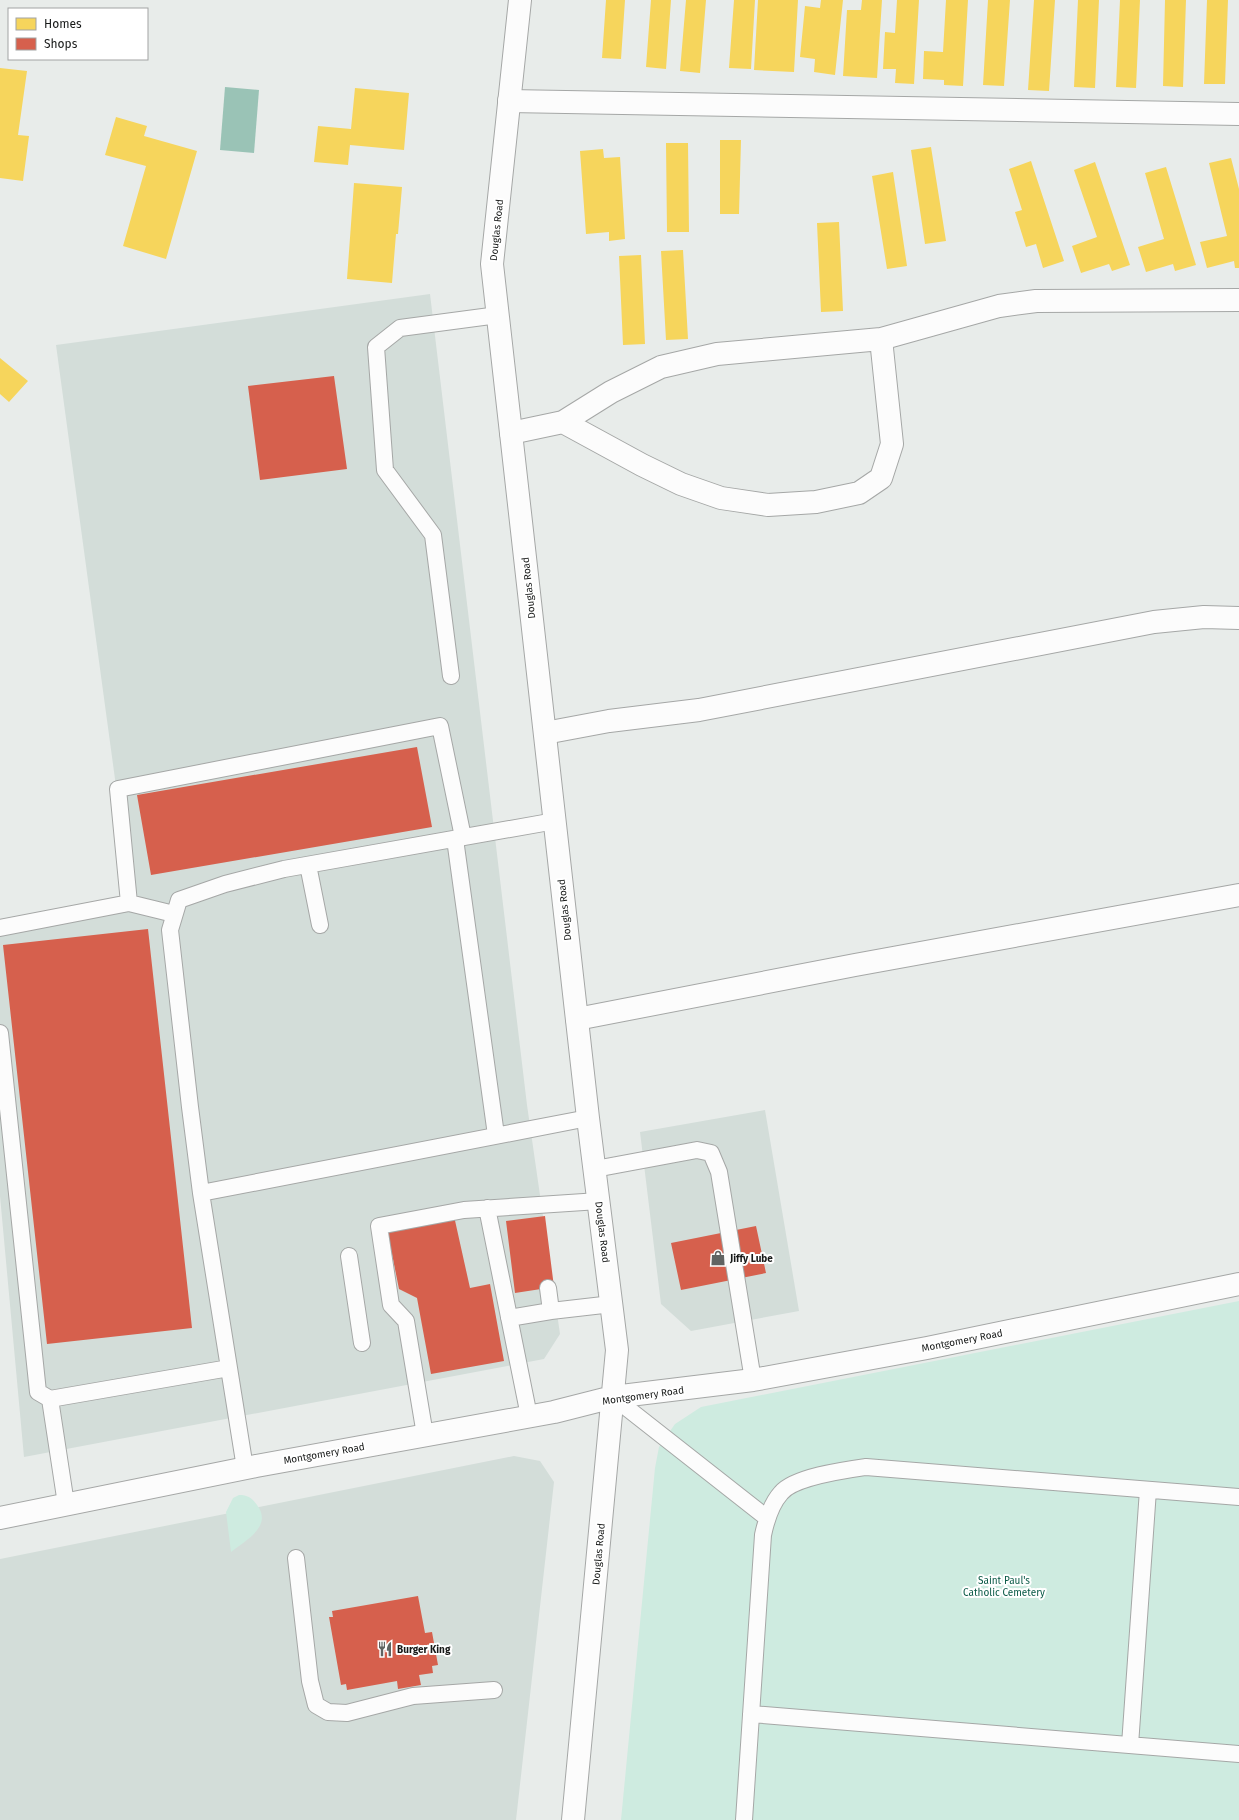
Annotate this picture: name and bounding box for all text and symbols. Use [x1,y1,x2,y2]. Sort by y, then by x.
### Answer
legend [8,8,148,60]
text: Homes [44,17,82,31]
text: Shops [44,37,78,51]
street label: Douglas Road [488,199,506,262]
street label: Douglas Road [520,556,538,619]
street label: Douglas Road [556,878,574,941]
street label: Douglas Road [592,1201,612,1264]
shop icon: Jiffy Lube [709,1249,727,1267]
place label: Jiffy Lube [729,1253,773,1265]
street label: Montgomery Road [921,1327,1004,1355]
street label: Montgomery Road [602,1384,685,1408]
street label: Montgomery Road [283,1441,366,1467]
street label: Douglas Road [590,1523,608,1585]
park label: Saint Paul's Catholic Cemetery [963,1575,1045,1599]
restaurant icon: Burger King [376,1640,394,1658]
place label: Burger King [397,1644,451,1656]

